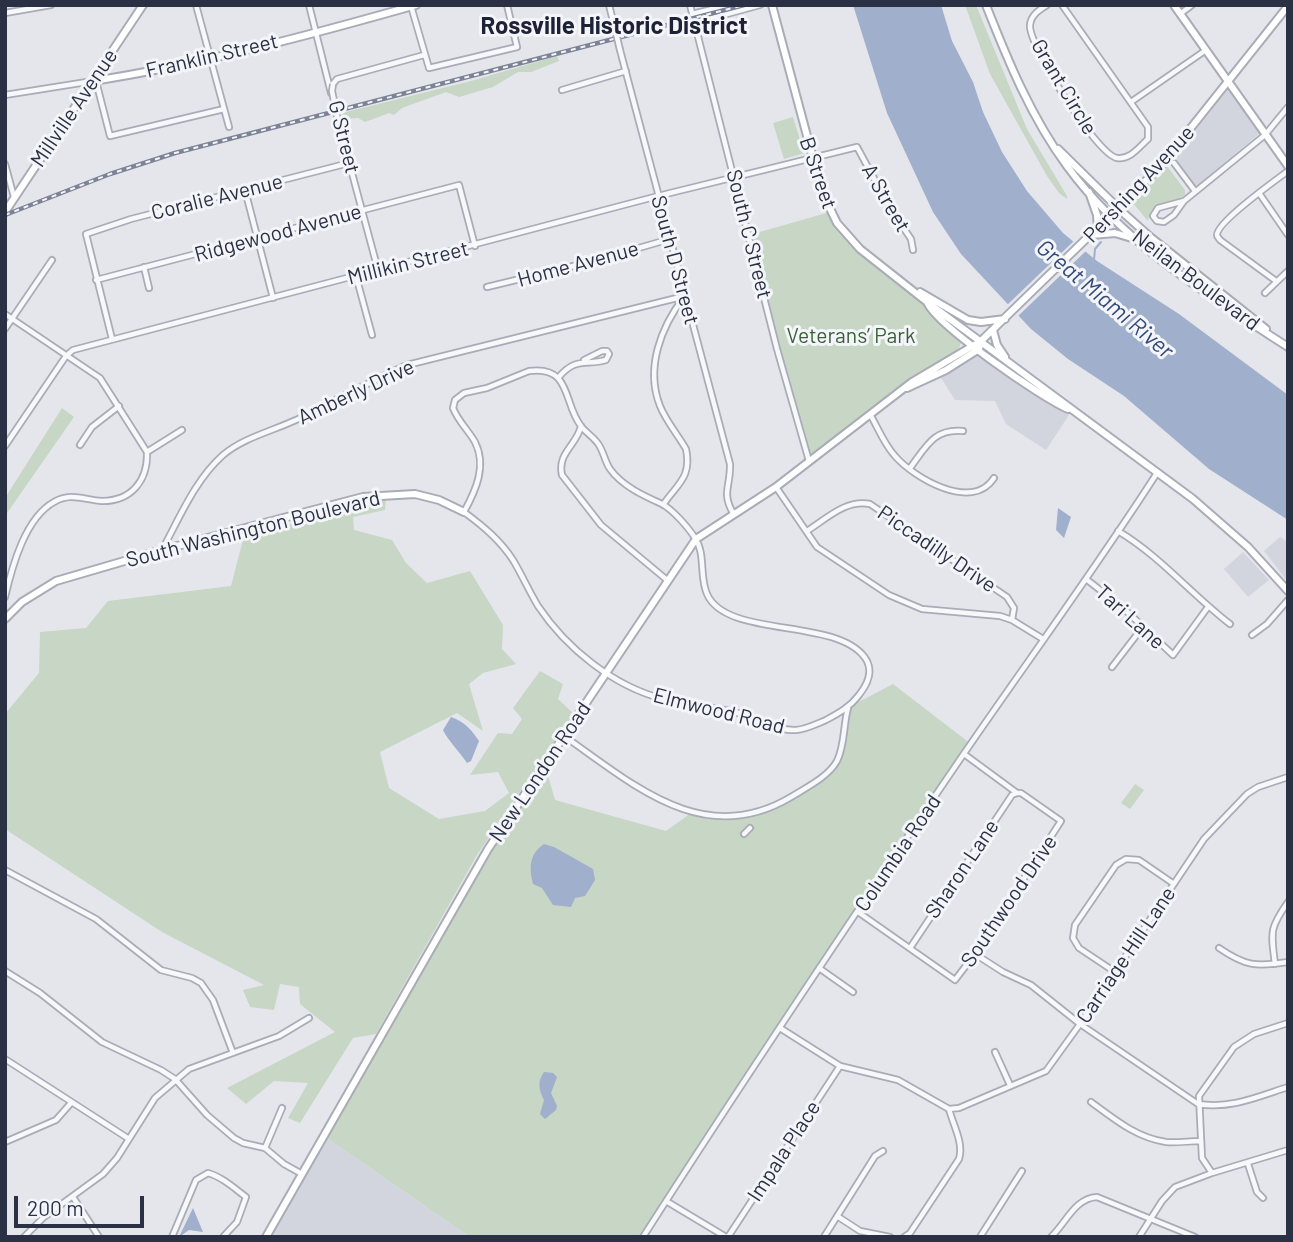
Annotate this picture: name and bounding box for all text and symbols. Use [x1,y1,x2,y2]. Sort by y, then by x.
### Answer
district label: Rossville Historic District [480,12,748,40]
street label: Franklin Street [143,29,281,83]
street label: Grant Circle [1026,35,1102,139]
street label: Millville Avenue [25,44,123,172]
street label: G Street [323,98,365,176]
street label: Pershing Avenue [1078,120,1200,248]
street label: B Street [794,134,842,212]
street label: A Street [857,160,915,236]
street label: South C Street [721,167,777,301]
street label: Coralie Avenue [149,168,285,226]
street label: South D Street [646,193,704,327]
street label: Ridgewood Avenue [192,199,364,267]
street label: Neilan Boulevard [1127,224,1265,336]
water label: Great Miami River [1031,234,1179,364]
street label: Millikin Street [345,236,471,290]
street label: Home Avenue [515,236,641,292]
park label: Veterans’ Park [787,323,915,349]
street label: Amberly Drive [294,354,418,430]
street label: South Washington Boulevard [123,485,383,573]
street label: Piccadilly Drive [873,500,1001,598]
street label: Tari Lane [1090,579,1170,655]
street label: Elmwood Road [651,683,787,739]
street label: New London Road [484,697,596,847]
street label: Columbia Road [850,790,946,916]
street label: Sharon Lane [920,815,1004,923]
street label: Southwood Drive [956,830,1062,972]
street label: Carriage Hill Lane [1071,882,1181,1028]
street label: Impala Place [742,1096,826,1206]
scale bar [18,1182,147,1226]
text: 200 m [27,1195,84,1220]

